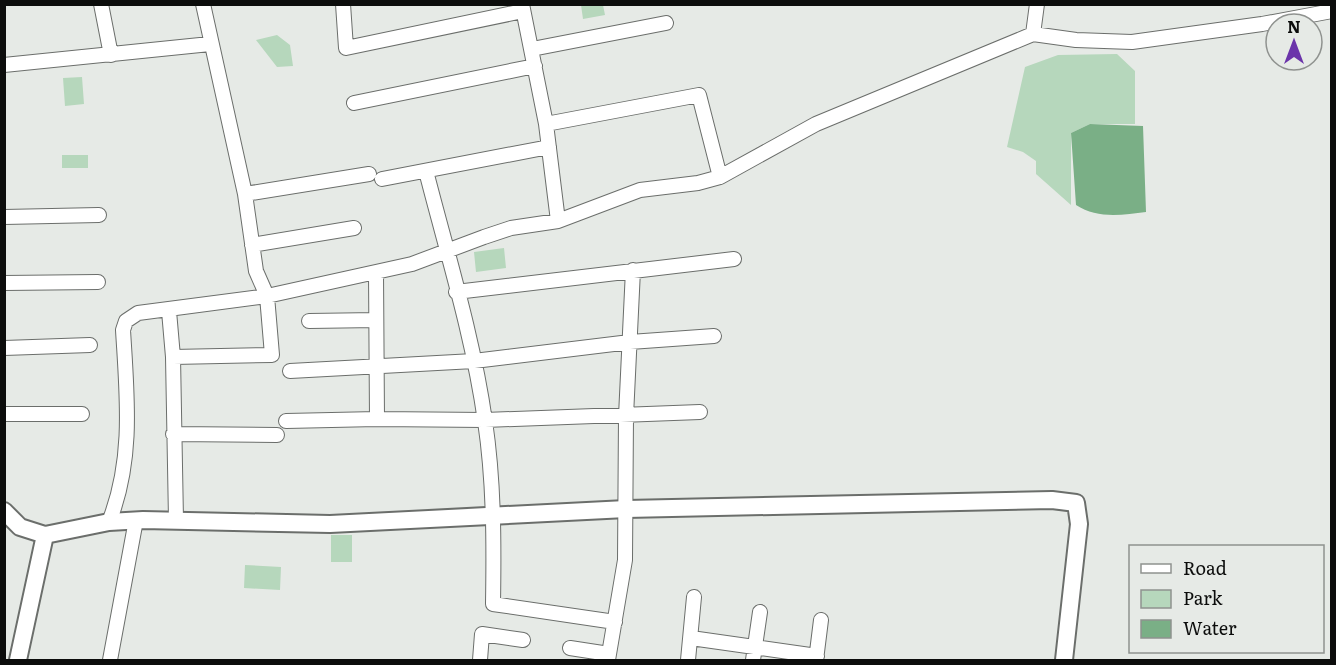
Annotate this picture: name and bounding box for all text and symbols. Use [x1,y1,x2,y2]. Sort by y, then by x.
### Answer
north arrow [1264,12,1324,72]
text: N [1287,14,1301,38]
legend [1129,545,1324,653]
text: Road [1183,554,1227,581]
text: Park [1183,584,1224,611]
text: Water [1183,614,1237,641]

